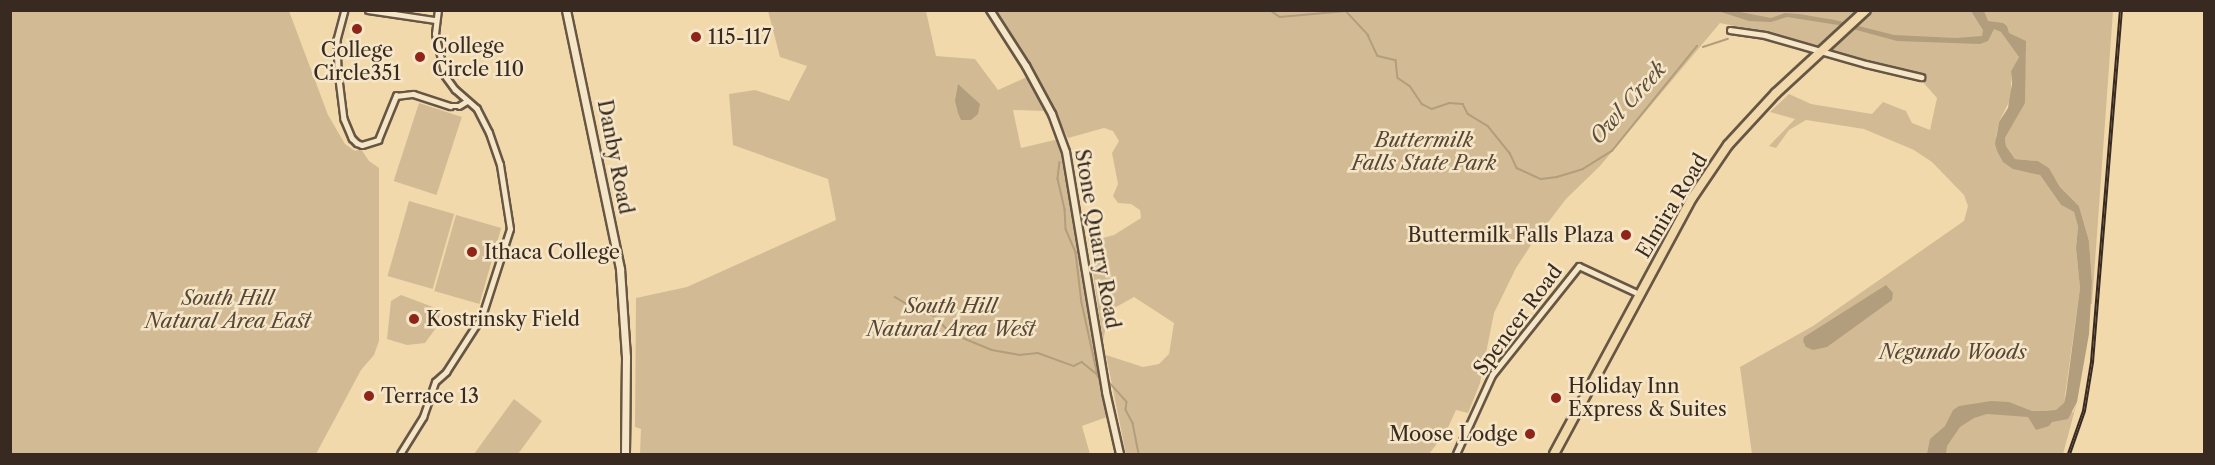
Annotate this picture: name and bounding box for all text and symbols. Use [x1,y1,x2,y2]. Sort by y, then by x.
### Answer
marker: College Circle351 [350,22,364,36]
place label: 115-117 [708,25,771,49]
marker: 115-117 [689,30,703,44]
place label: College Circle 110 [432,34,524,81]
place label: College Circle351 [313,38,401,85]
marker: College Circle 110 [413,50,427,64]
water label: Owl Creek [1584,57,1672,149]
street label: Danby Road [592,97,638,217]
park label: Buttermilk Falls State Park [1352,128,1496,175]
street label: Stone Quarry Road [1069,147,1125,331]
street label: Elmira Road [1631,149,1713,263]
place label: Buttermilk Falls Plaza [1407,223,1614,247]
marker: Buttermilk Falls Plaza [1619,228,1633,242]
place label: Ithaca College [484,240,620,264]
marker: Ithaca College [465,245,479,259]
street label: Spencer Road [1468,260,1568,380]
park label: South Hill Natural Area East [145,286,311,333]
park label: South Hill Natural Area West [867,294,1035,341]
place label: Kostrinsky Field [426,307,581,331]
marker: Kostrinsky Field [407,312,421,326]
park label: Negundo Woods [1879,340,2027,364]
place label: Holiday Inn Express & Suites [1568,374,1727,421]
place label: Terrace 13 [381,384,479,408]
marker: Terrace 13 [362,389,376,403]
marker: Holiday Inn Express & Suites [1549,391,1563,405]
place label: Moose Lodge [1389,422,1518,446]
marker: Moose Lodge [1523,427,1537,441]

